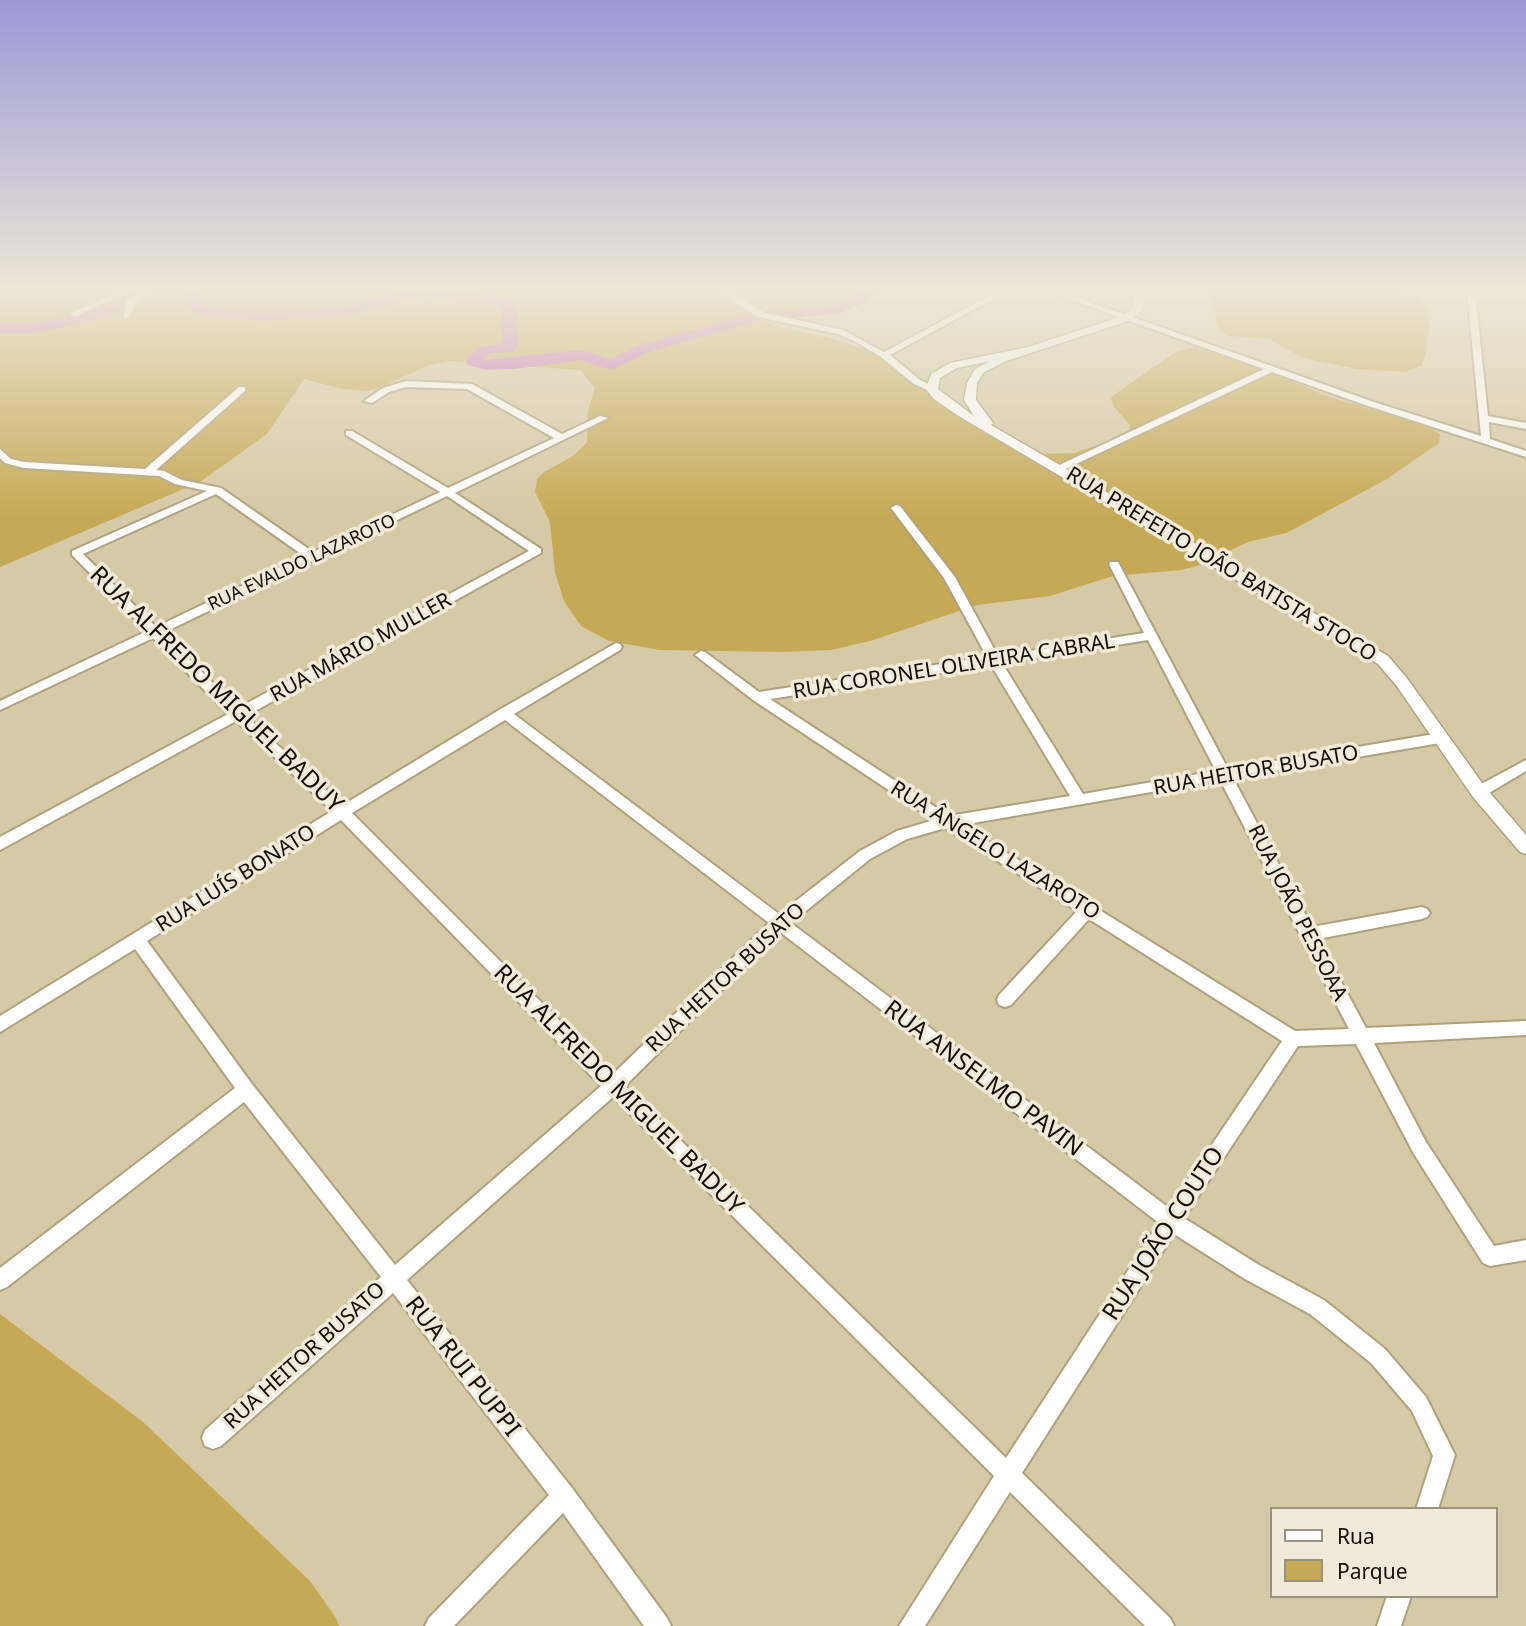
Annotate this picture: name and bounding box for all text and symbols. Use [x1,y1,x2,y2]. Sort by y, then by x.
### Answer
street label: RUA PREFEITO JOÃO BATISTA STOCO [1061,462,1381,668]
street label: RUA EVALDO LAZAROTO [205,510,399,616]
street label: RUA ALFREDO MIGUEL BADUY [83,561,349,819]
street label: RUA MÁRIO MULLER [266,588,456,708]
street label: RUA CORONEL OLIVEIRA CABRAL [791,629,1117,705]
street label: RUA HEITOR BUSATO [1152,741,1360,801]
street label: RUA ÂNGELO LAZAROTO [886,776,1104,926]
street label: RUA LUÍS BONATO [152,820,320,938]
street label: RUA JOÃO PESSOAA [1242,821,1352,1005]
street label: RUA HEITOR BUSATO [641,898,811,1058]
street label: RUA ALFREDO MIGUEL BADUY [487,959,749,1221]
street label: RUA ANSELMO PAVIN [878,995,1088,1163]
street label: RUA JOÃO COUTO [1097,1142,1231,1326]
street label: RUA HEITOR BUSATO [219,1277,391,1435]
street label: RUA RUI PUPPI [398,1291,526,1443]
legend [1270,1507,1498,1598]
text: Rua [1337,1522,1375,1550]
text: Parque [1337,1557,1407,1585]

